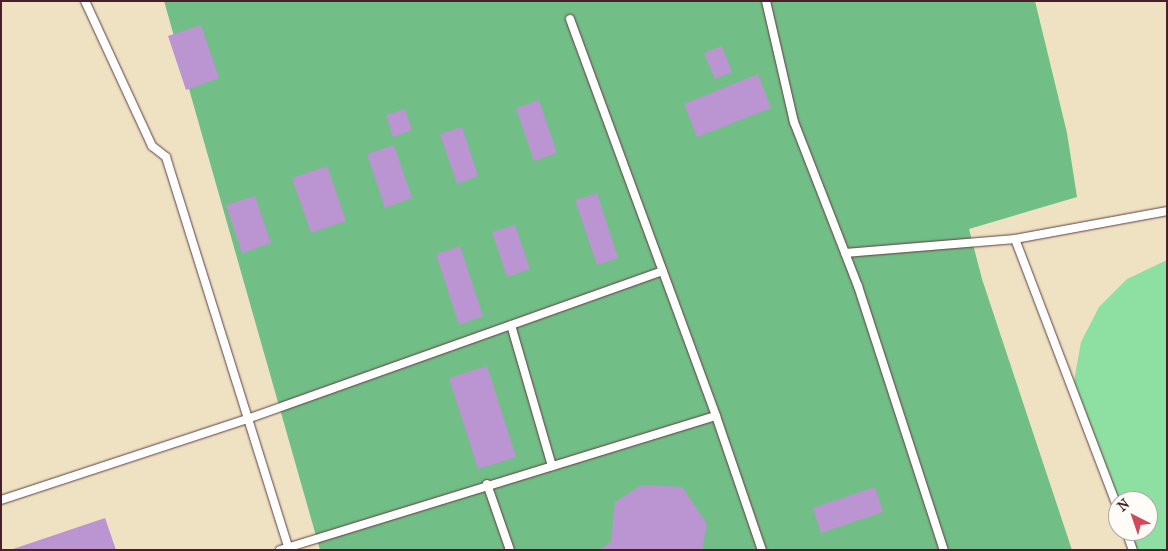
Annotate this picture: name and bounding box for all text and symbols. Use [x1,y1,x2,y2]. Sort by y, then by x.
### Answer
north arrow [1108,491,1158,541]
text: N [1114,495,1133,515]

